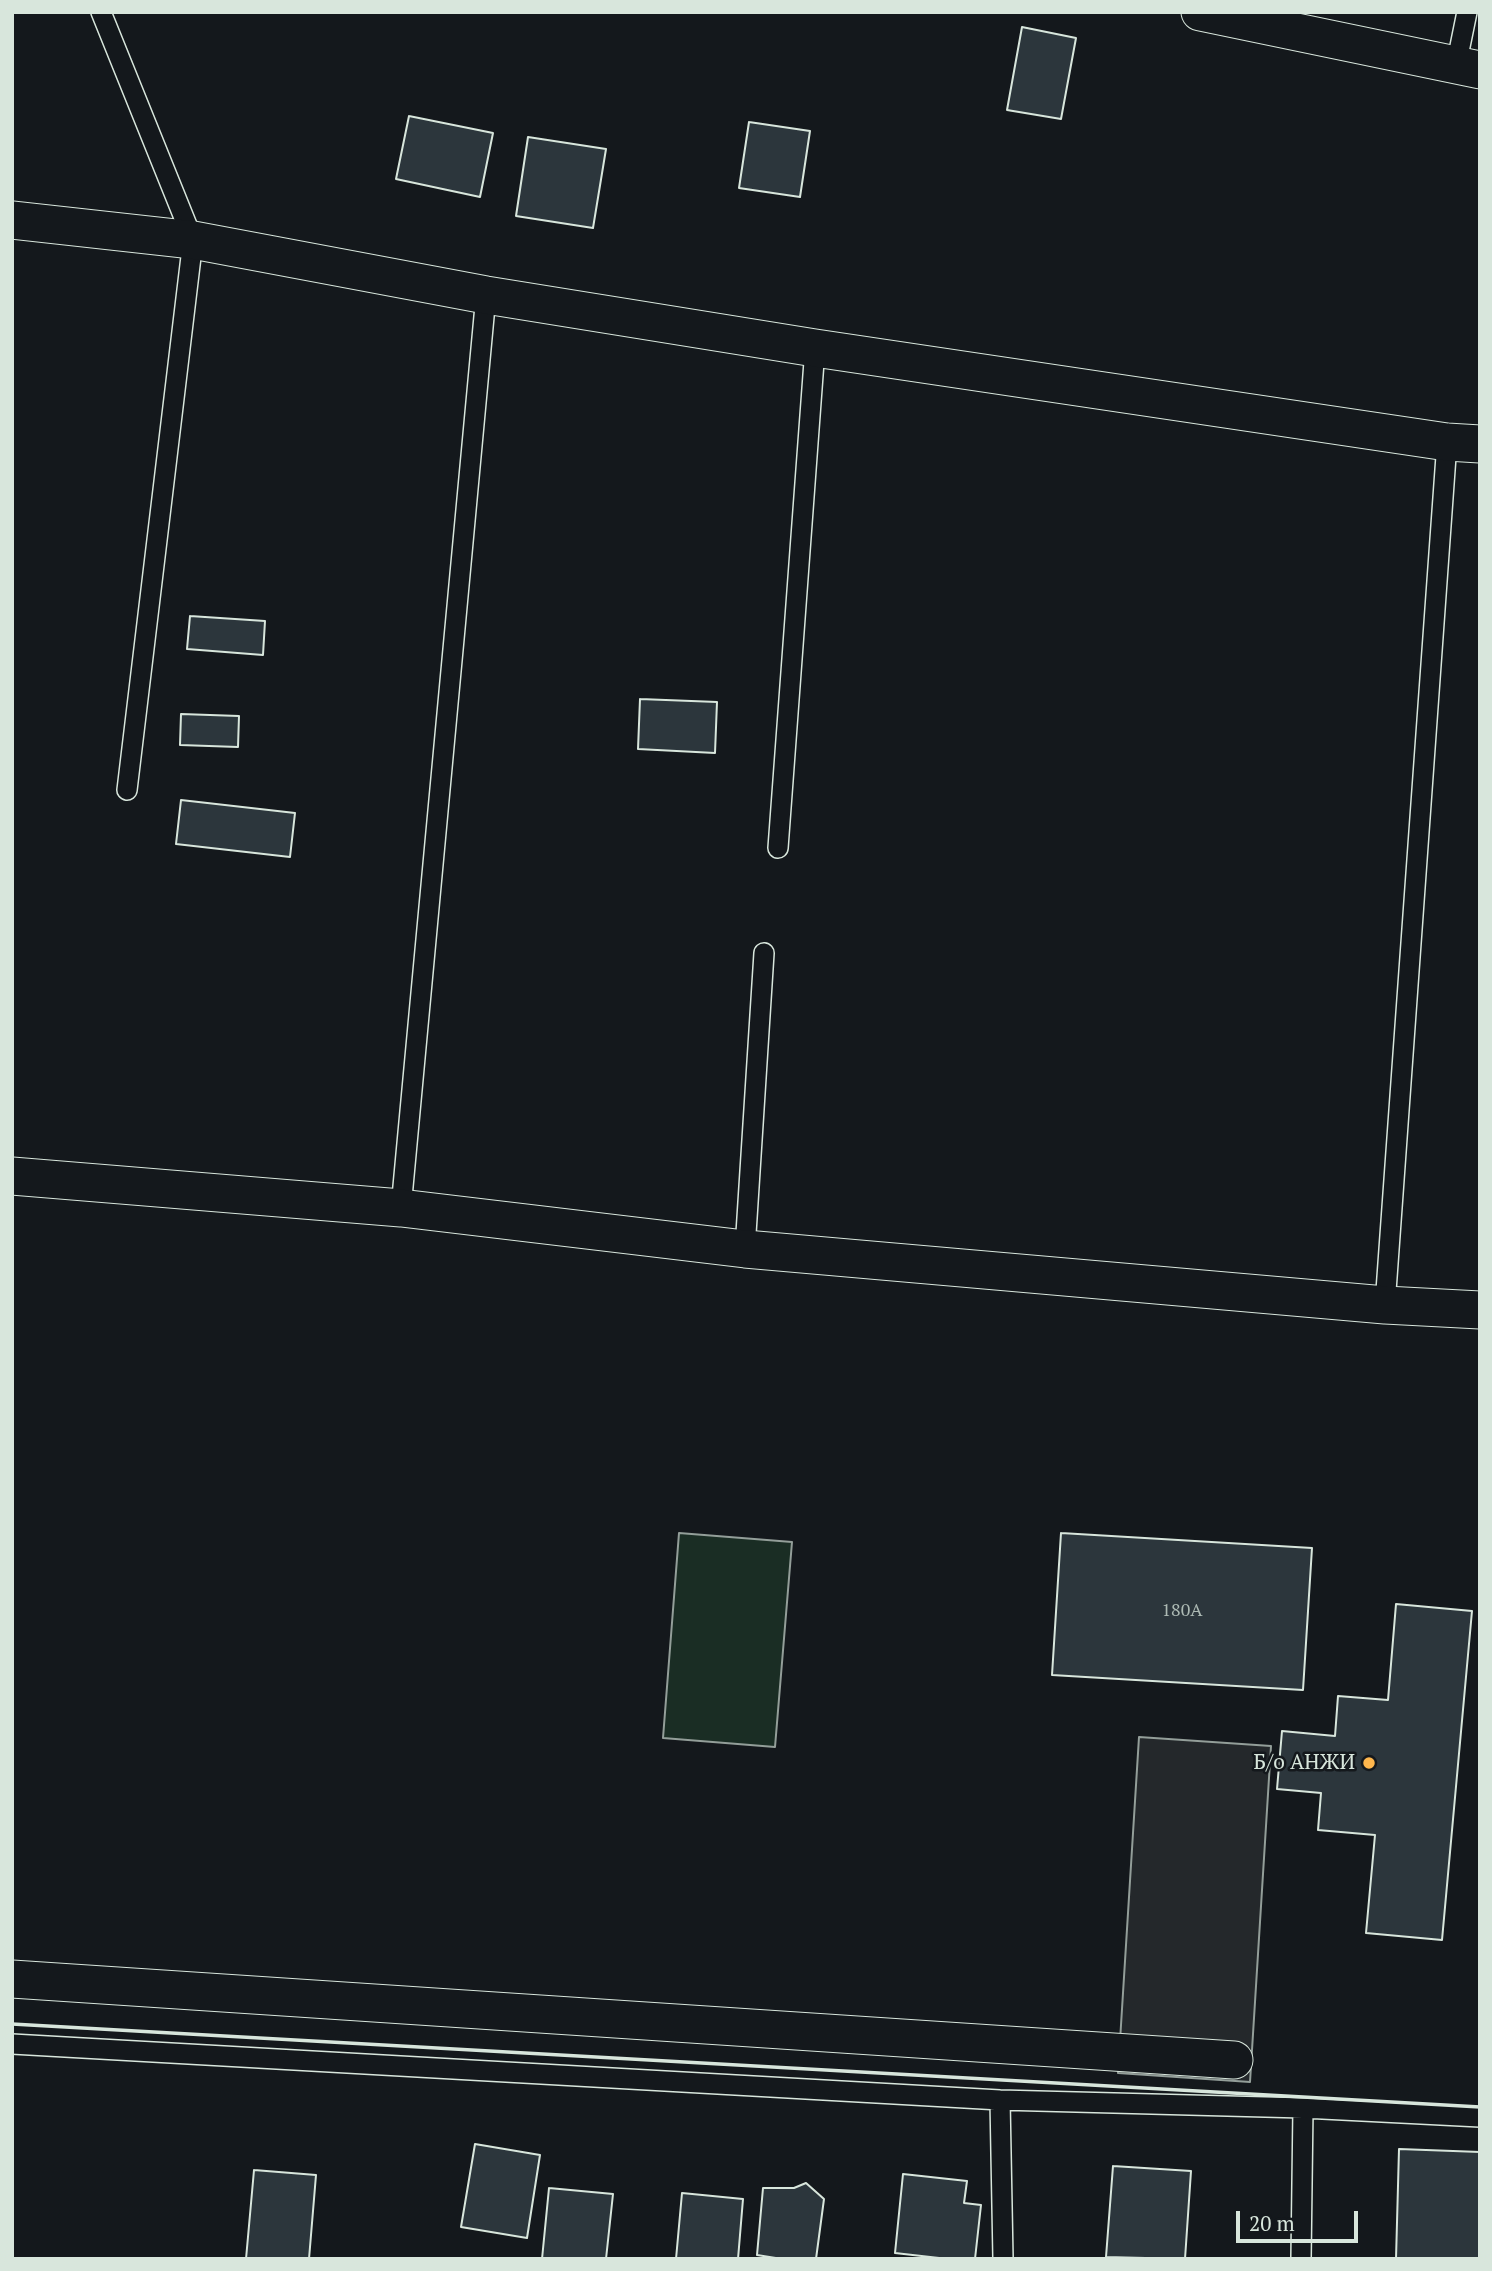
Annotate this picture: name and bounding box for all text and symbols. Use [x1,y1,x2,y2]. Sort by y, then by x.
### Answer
house number: 180А [1161,1600,1203,1622]
place label: Б/о АНЖИ [1253,1750,1355,1776]
marker: Б/о АНЖИ [1361,1755,1377,1771]
scale bar [1240,2198,1362,2242]
text: 20 m [1249,2209,1295,2237]

